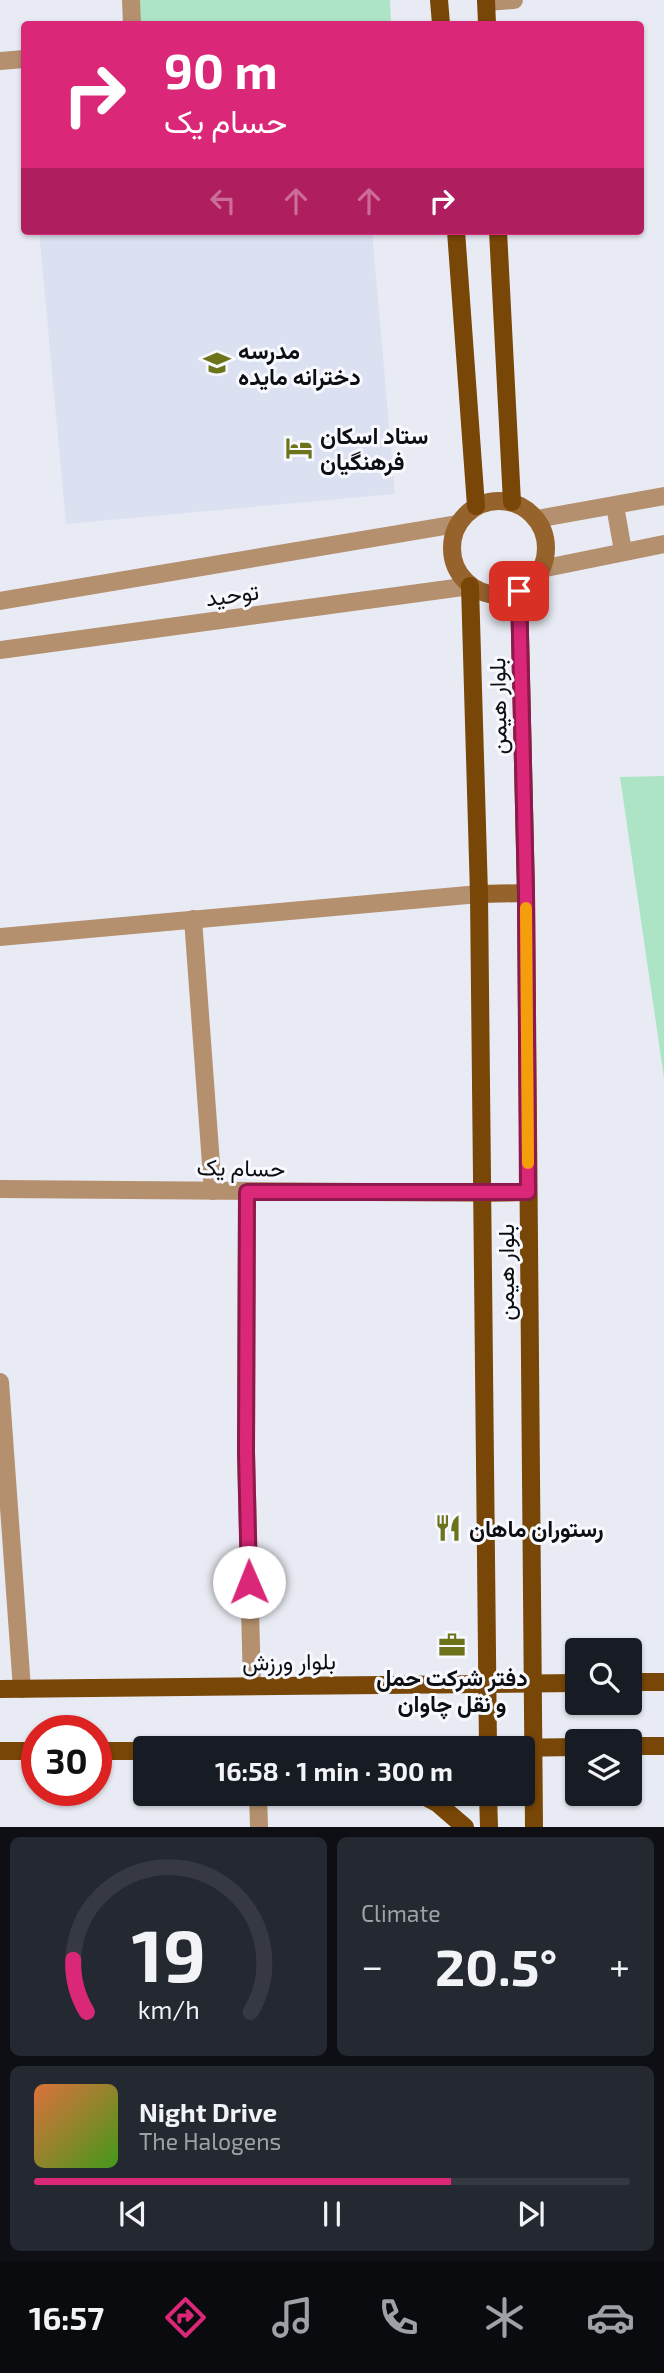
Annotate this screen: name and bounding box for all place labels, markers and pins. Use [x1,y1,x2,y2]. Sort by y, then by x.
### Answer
place label: مدرسه دخترانه مایده [238,336,361,392]
school or university icon: مدرسه دخترانه مایده [202,348,232,378]
place label: ستاد اسکان فرهنگیان [320,421,428,477]
hotel icon: ستاد اسکان فرهنگیان [284,433,314,463]
pin [489,561,549,621]
restaurant icon: رستوران ماهان [433,1513,463,1543]
place label: رستوران ماهان [469,1514,604,1544]
office icon: دفتر شرکت حمل و نقل چاوان [437,1630,467,1660]
place label: دفتر شرکت حمل و نقل چاوان [376,1663,528,1720]

